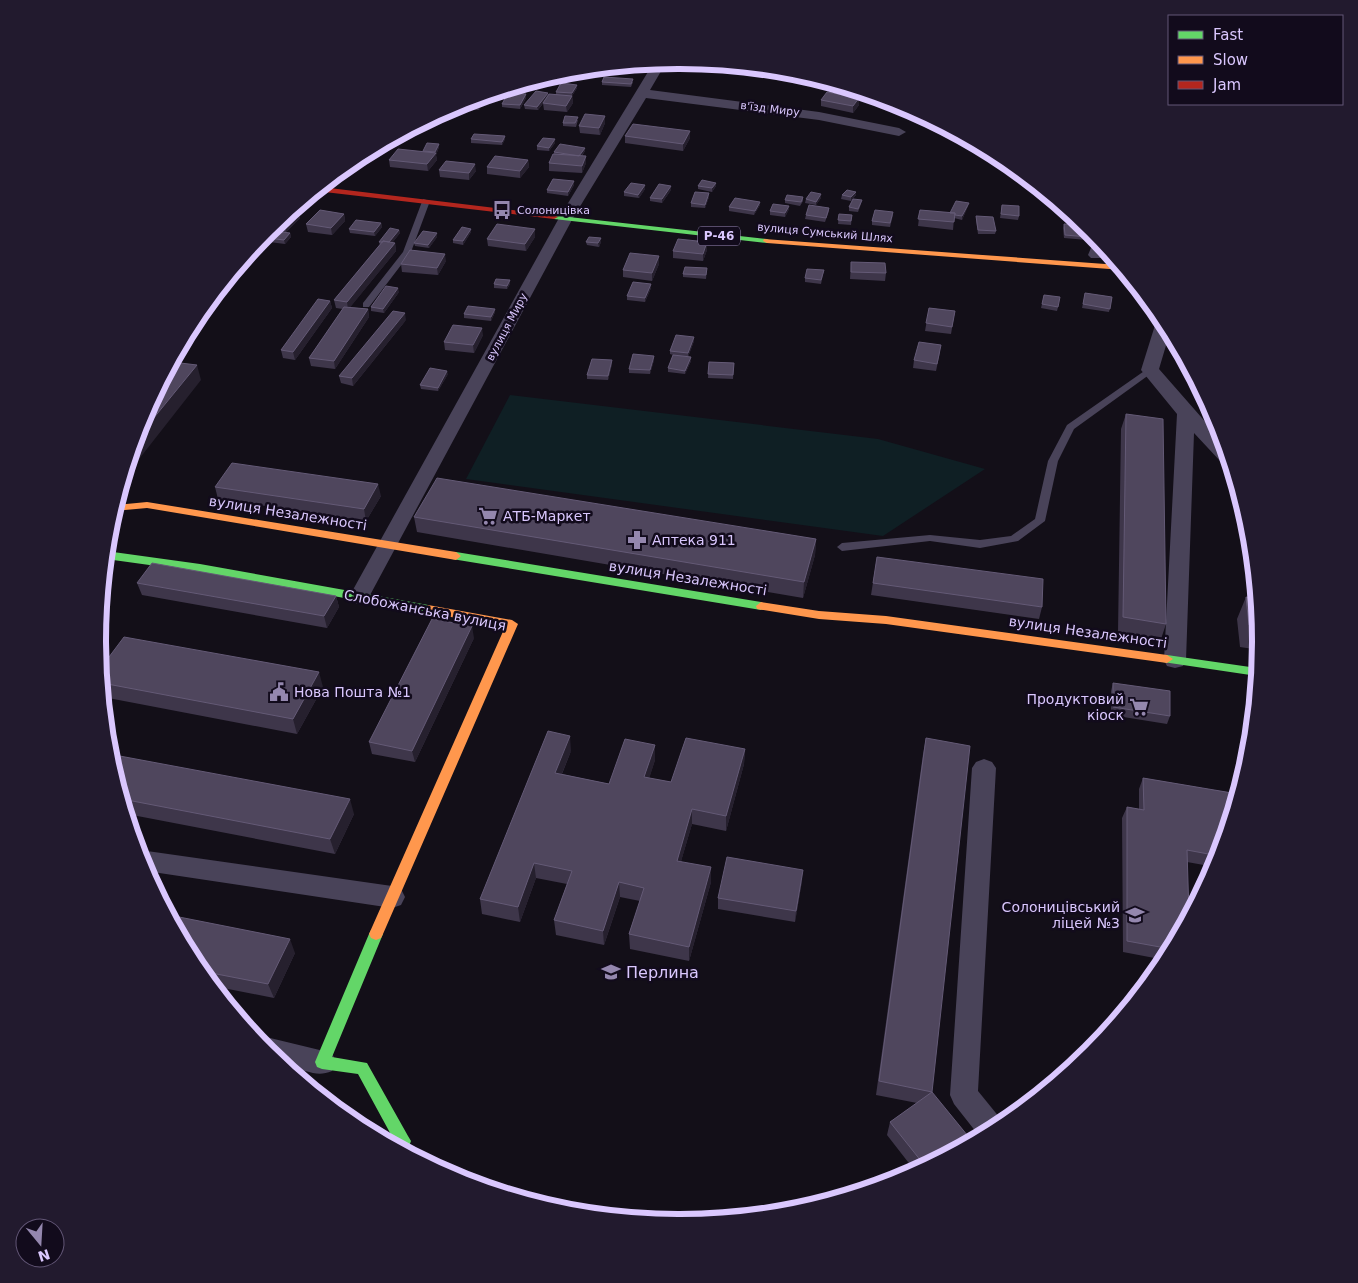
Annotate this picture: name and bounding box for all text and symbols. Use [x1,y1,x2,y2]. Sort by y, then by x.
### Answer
legend [1168,15,1343,105]
text: Fast [1213,26,1243,44]
text: Slow [1213,51,1248,69]
text: Jam [1212,76,1241,94]
street label: в'їзд Миру [740,99,801,119]
bus stop icon: Солоницівка [491,199,513,221]
place label: Солоницівка [517,204,590,217]
street label: вулиця Сумський Шлях [757,221,894,245]
road number: Р-46 [698,227,740,246]
street label: вулиця Миру [484,290,531,363]
street label: вулиця Незалежності [208,493,368,533]
supermarket icon: АТБ-Маркет [477,505,499,527]
place label: АТБ-Маркет [503,508,591,524]
pharmacy icon: Аптека 911 [626,529,648,551]
place label: Аптека 911 [652,532,736,548]
street label: вулиця Незалежності [608,558,768,598]
street label: Слобожанська вулиця [343,586,507,634]
street label: вулиця Незалежності [1008,613,1168,651]
public building icon: Нова Пошта №1 [268,681,290,703]
place label: Нова Пошта №1 [294,684,411,700]
place label: Продуктовий кіоск [1026,691,1124,723]
supermarket icon: Продуктовий кіоск [1128,696,1150,718]
place label: Солоницівський ліцей №3 [1002,899,1120,931]
school or university icon: Солоницівський ліцей №3 [1124,904,1146,926]
school or university icon: Перлина [600,961,622,983]
place label: Перлина [626,963,699,982]
north arrow [15,1218,65,1268]
text: N [36,1246,52,1265]

